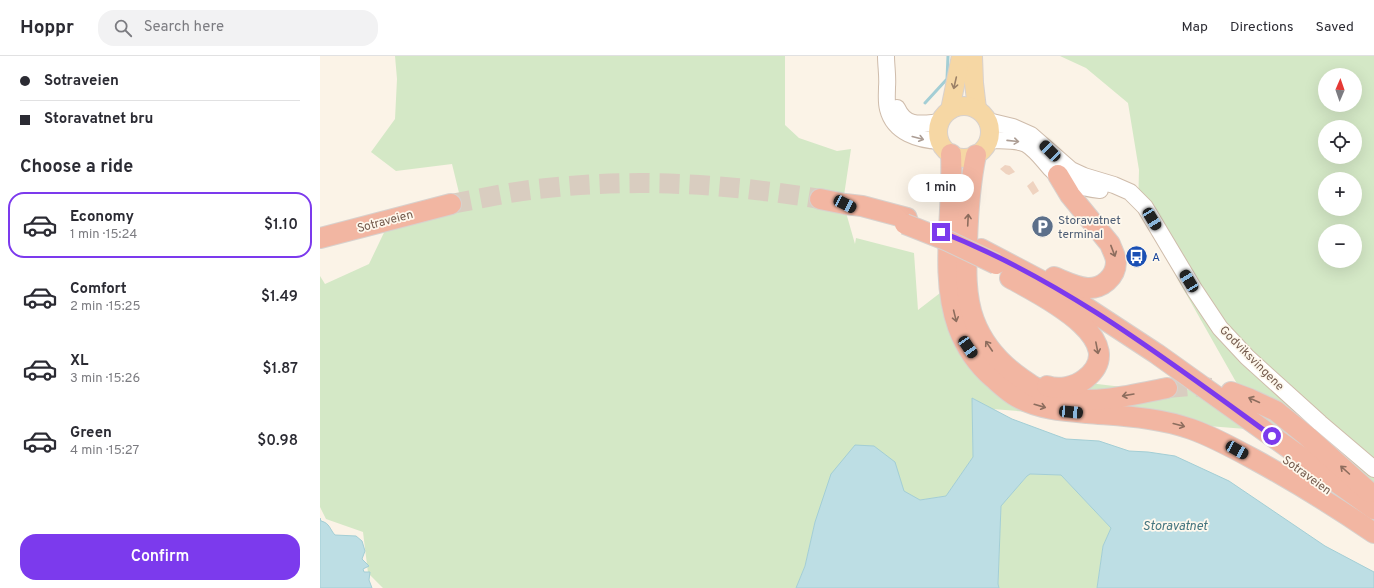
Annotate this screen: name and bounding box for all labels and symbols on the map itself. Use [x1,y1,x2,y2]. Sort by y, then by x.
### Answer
north arrow [1318,68,1362,112]
one-way arrow [951,76,959,89]
one-way arrow [911,135,924,142]
one-way arrow [1006,138,1019,145]
car [1037,138,1063,164]
callout: 1 min [908,174,974,202]
car [832,193,858,215]
car [1141,206,1163,232]
street label: Sotraveien [356,207,415,237]
place label: Storavatnet terminal [1058,213,1121,243]
one-way arrow [964,214,971,227]
parking icon: Storavatnet terminal [1029,214,1055,240]
route end [932,223,950,241]
bus stop icon: A [1123,244,1149,270]
one-way arrow [1109,245,1117,257]
place label: A [1152,250,1160,266]
car [1178,268,1200,294]
one-way arrow [951,309,959,322]
street label: Godviksvingene [1215,323,1287,395]
car [956,334,980,360]
one-way arrow [985,341,993,352]
one-way arrow [1093,342,1101,355]
one-way arrow [1122,392,1135,400]
one-way arrow [1248,396,1260,404]
one-way arrow [1034,403,1047,410]
car [1059,405,1083,419]
one-way arrow [1172,422,1185,429]
route start [1263,427,1281,445]
car [1224,439,1250,461]
street label: Sotraveien [1279,453,1334,499]
one-way arrow [1340,466,1350,475]
water label: Storavatnet [1143,519,1209,535]

